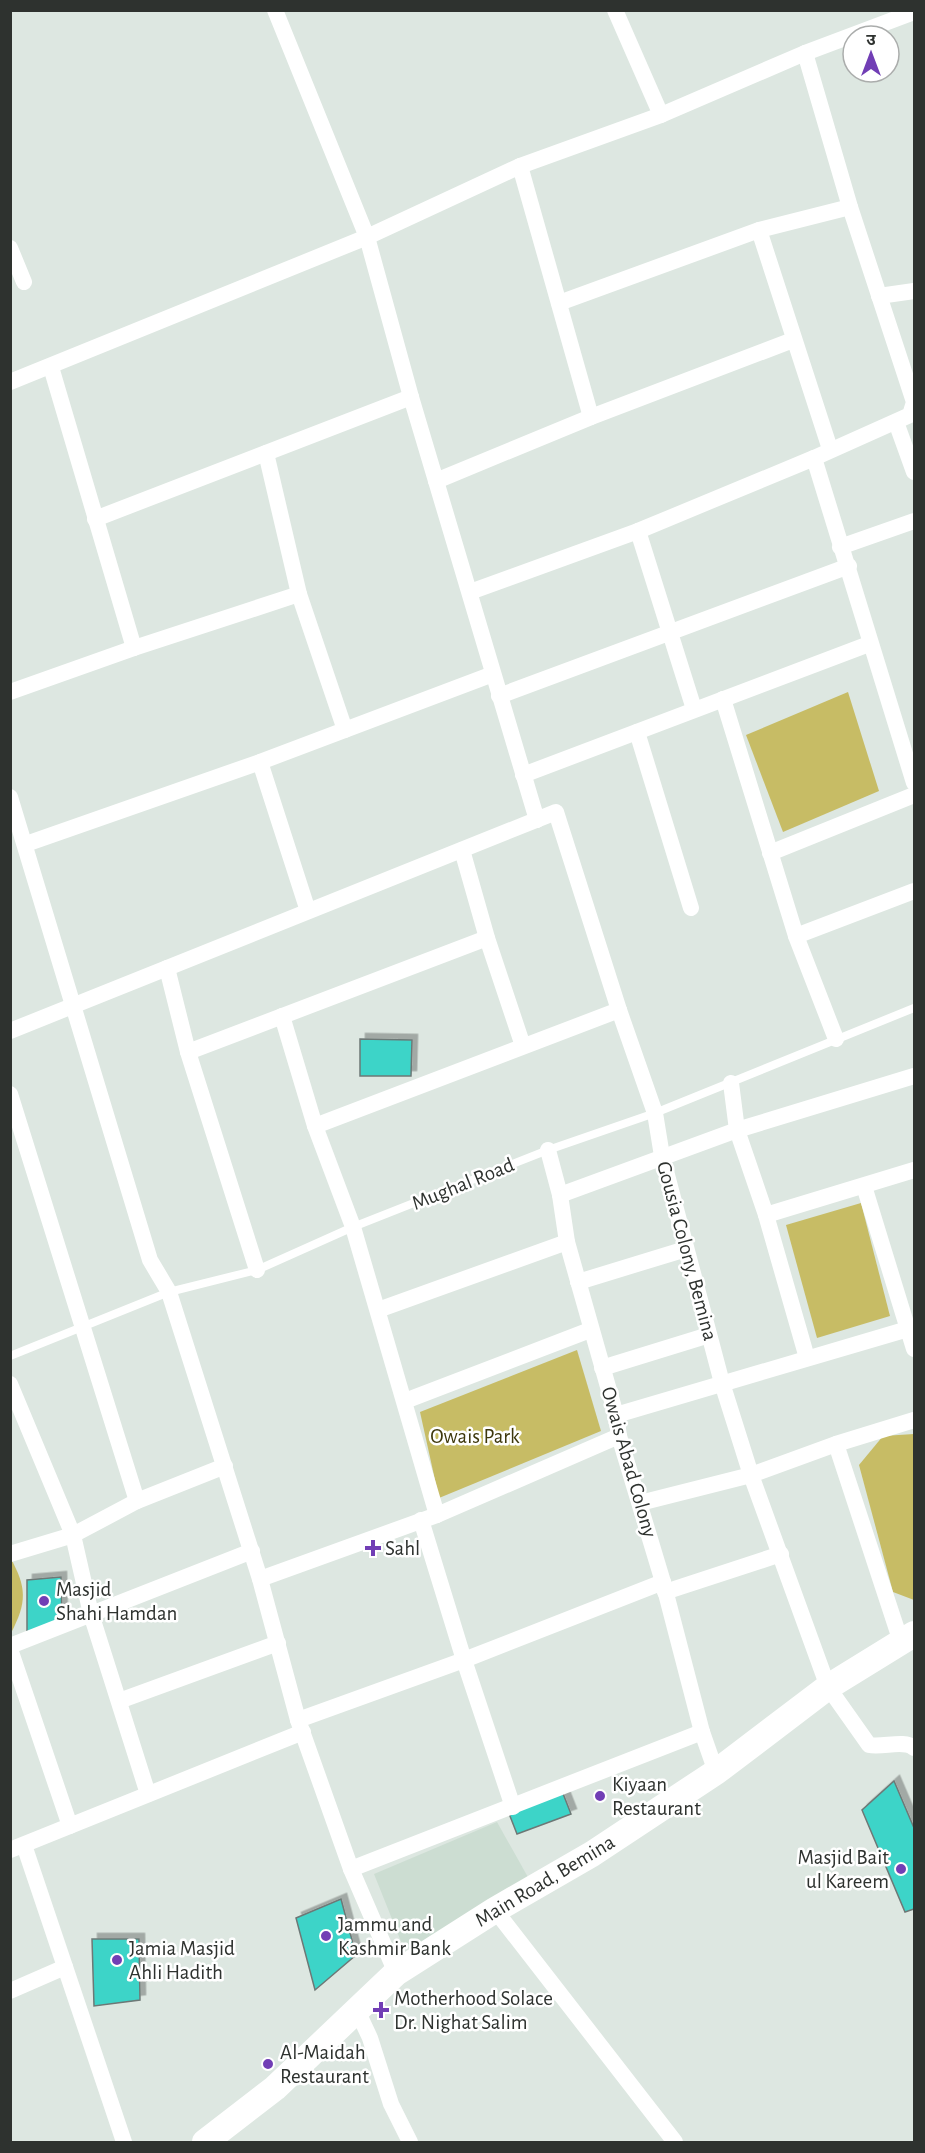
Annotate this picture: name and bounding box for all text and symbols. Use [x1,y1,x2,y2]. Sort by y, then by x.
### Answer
north arrow [841,24,901,84]
text: उ [866,32,876,48]
street label: Mughal Road [409,1154,517,1214]
street label: Gousia Colony, Bemina [653,1159,721,1343]
street label: Owais Abad Colony [597,1384,661,1540]
park label: Owais Park [430,1426,520,1447]
place label: Sahl [385,1538,420,1559]
marker: Sahl [366,1541,380,1555]
place label: Masjid Shahi Hamdan [56,1579,177,1624]
marker: Masjid Shahi Hamdan [37,1594,51,1608]
place label: Kiyaan Restaurant [612,1774,701,1819]
marker: Kiyaan Restaurant [593,1789,607,1803]
street label: Main Road, Bemina [472,1831,619,1931]
place label: Masjid Bait ul Kareem [797,1847,889,1892]
marker: Masjid Bait ul Kareem [894,1862,908,1876]
place label: Jammu and Kashmir Bank [338,1914,451,1959]
marker: Jammu and Kashmir Bank [319,1929,333,1943]
place label: Jamia Masjid Ahli Hadith [129,1938,235,1983]
marker: Jamia Masjid Ahli Hadith [110,1953,124,1967]
place label: Motherhood Solace Dr. Nighat Salim [394,1988,553,2033]
marker: Motherhood Solace Dr. Nighat Salim [372,2001,390,2019]
place label: Al-Maidah Restaurant [280,2042,369,2087]
marker: Al-Maidah Restaurant [261,2057,275,2071]

